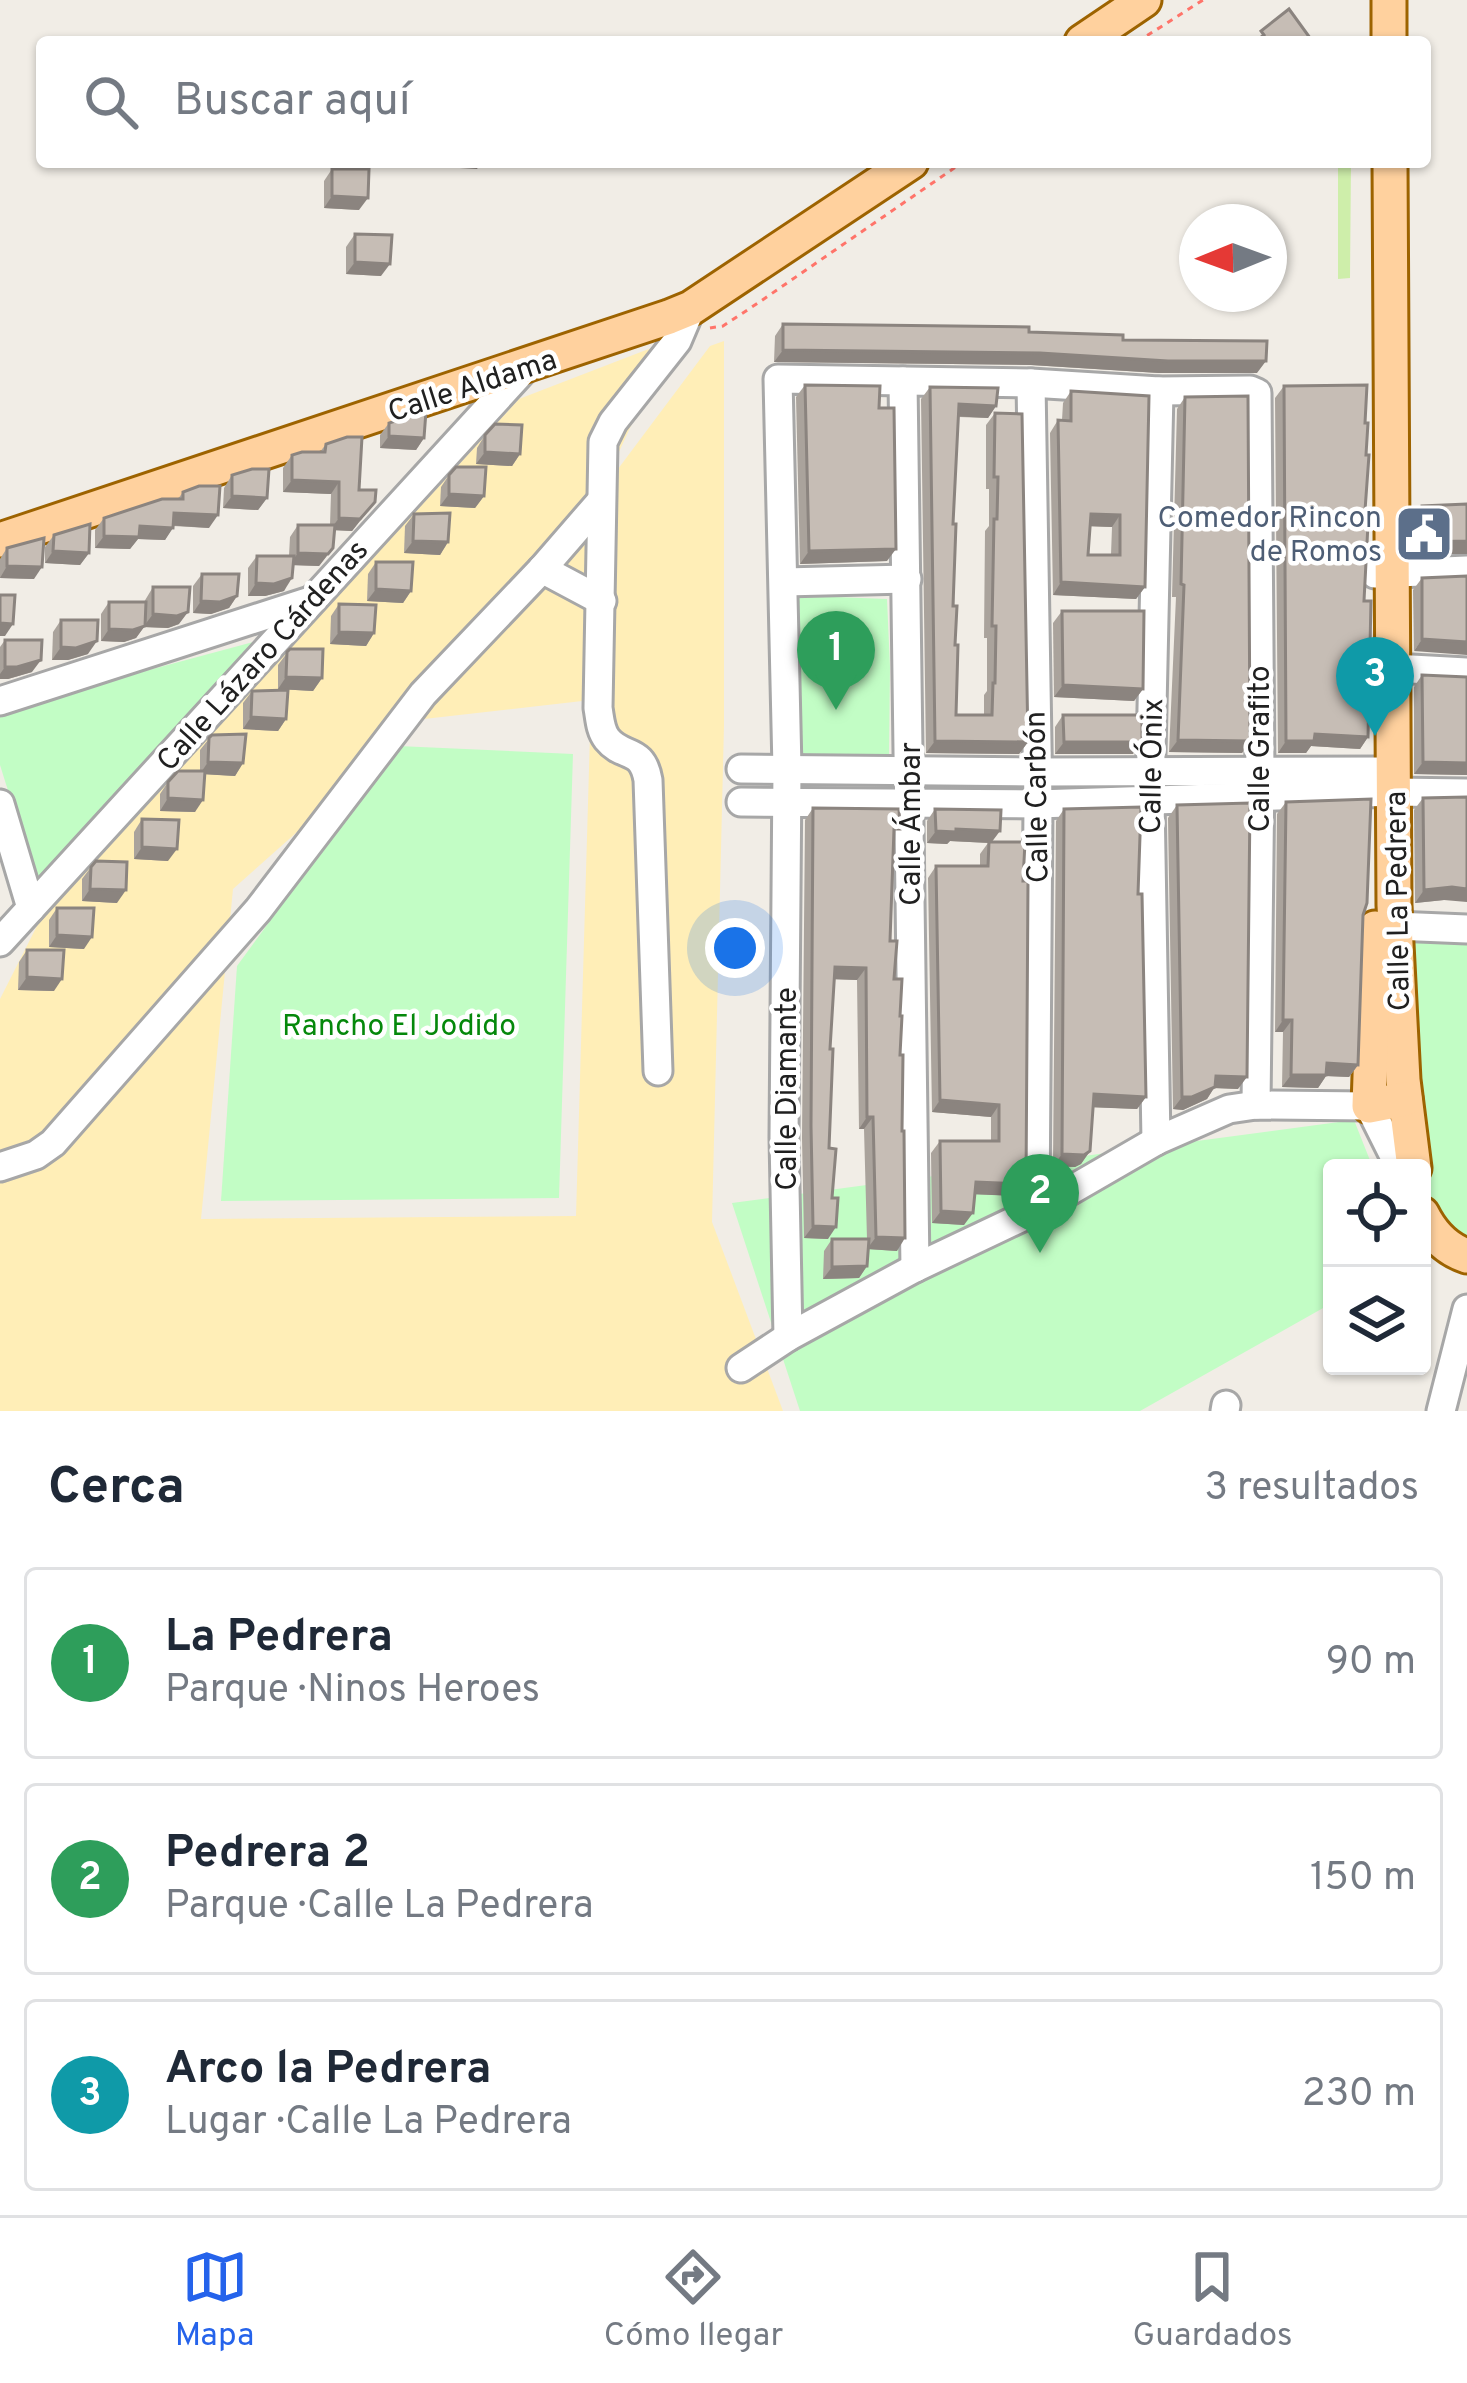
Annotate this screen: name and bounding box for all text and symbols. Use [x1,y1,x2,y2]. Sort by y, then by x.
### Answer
search box [36,36,1431,168]
icon: search [78,69,144,135]
text: Buscar aquí [174,74,410,131]
north arrow [1179,204,1287,312]
street label: Calle Aldama [384,343,562,432]
place label: Comedor Rincon de Romos [1158,501,1382,572]
public building icon: Comedor Rincon de Romos [1393,503,1455,565]
street label: Calle Lázaro Cárdenas [150,533,378,780]
pin: 1 [797,611,875,710]
pin: 3 [1336,637,1414,736]
street label: Calle Grafito [1243,666,1280,832]
street label: Calle Ónix [1131,698,1173,834]
street label: Calle Carbón [1019,711,1058,883]
street label: Calle Ámbar [892,742,931,906]
street label: Calle La Pedrera [1379,790,1420,1011]
your location [705,918,765,978]
street label: Calle Diamante [770,987,807,1191]
park label: Rancho El Jodido [282,1009,516,1046]
pin: 2 [1001,1154,1079,1253]
map controls [1323,1159,1431,1375]
button: locate [1323,1159,1431,1267]
button: layers [1323,1267,1431,1375]
text: Cerca [48,1457,185,1522]
text: 3 resultados [1204,1465,1419,1514]
text: La Pedrera [165,1610,393,1667]
text: 1 [82,1639,98,1688]
text: 90 m [1326,1639,1416,1688]
text: Parque · Ninos Heroes [165,1667,540,1716]
text: Pedrera 2 [165,1826,370,1883]
text: 2 [78,1855,102,1904]
text: 150 m [1310,1855,1416,1904]
text: Parque · Calle La Pedrera [165,1883,594,1932]
text: Arco la Pedrera [165,2042,491,2099]
text: 3 [78,2071,102,2120]
text: 230 m [1302,2071,1416,2120]
text: Lugar · Calle La Pedrera [165,2099,572,2148]
tab: Mapa [175,2244,254,2358]
tab: Cómo llegar [604,2244,783,2358]
tab: Guardados [1133,2244,1292,2358]

